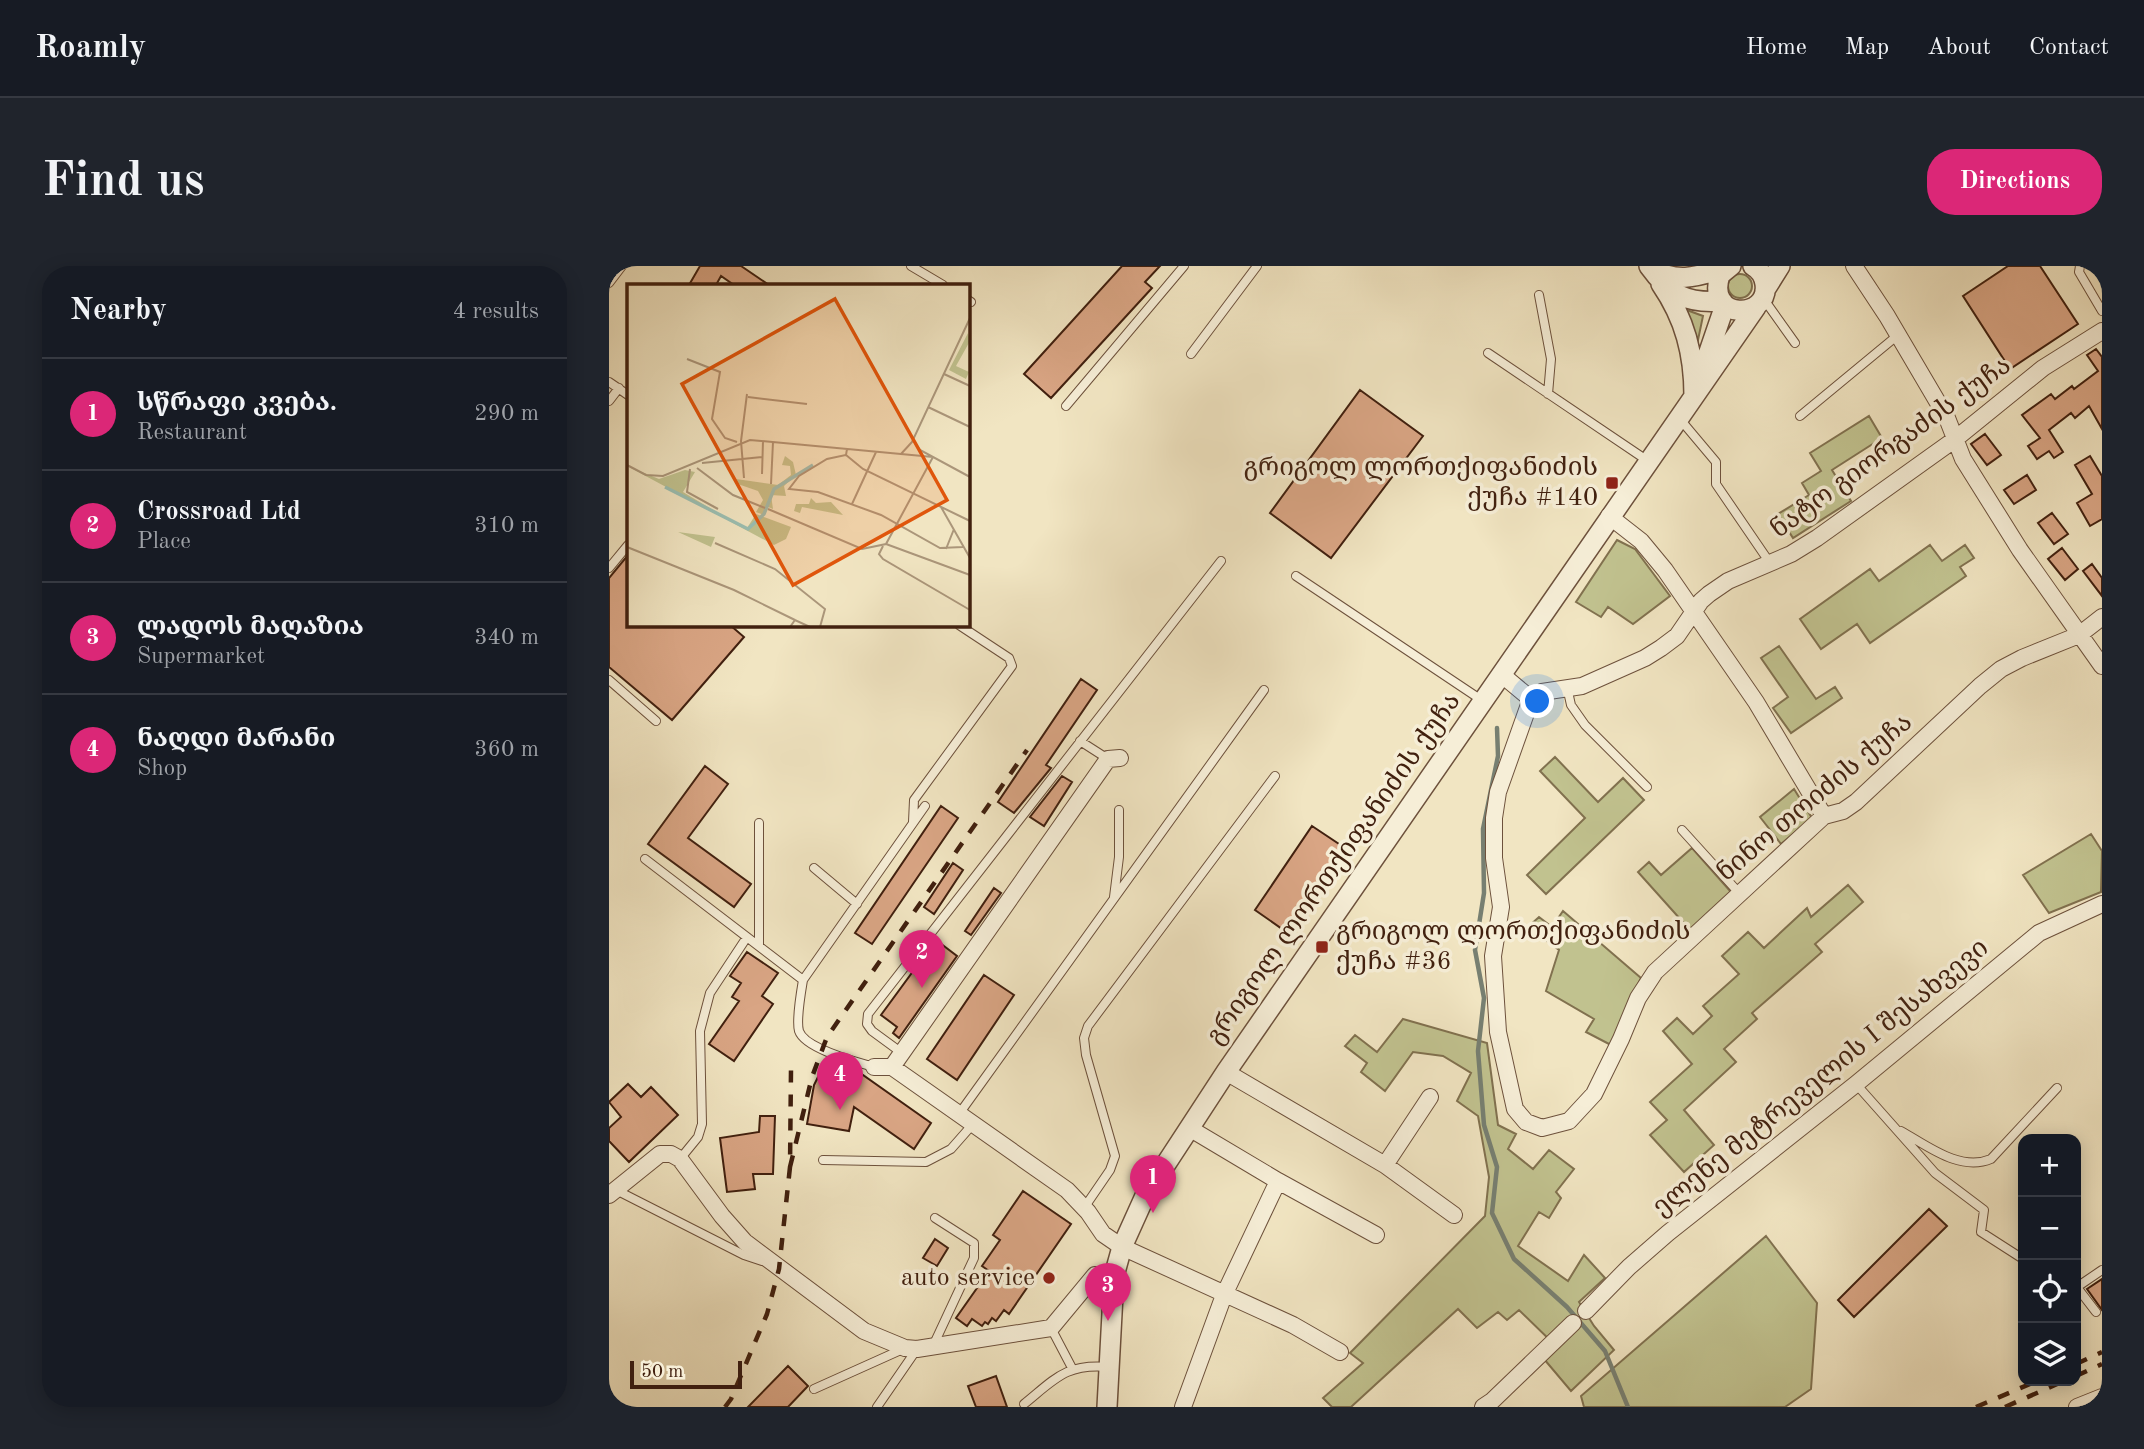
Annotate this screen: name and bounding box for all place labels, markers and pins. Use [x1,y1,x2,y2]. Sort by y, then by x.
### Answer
place label: გრიგოლ ლორთქიფანიძის ქუჩა #140 [1243,455,1598,511]
marker: გრიგოლ ლორთქიფანიძის ქუჩა #140 [1604,475,1620,491]
place label: გრიგოლ ლორთქიფანიძის ქუჩა #36 [1336,919,1691,975]
pin: 2 [899,930,945,988]
marker: გრიგოლ ლორთქიფანიძის ქუჩა #36 [1314,939,1330,955]
pin: 4 [817,1052,863,1110]
pin: 1 [1130,1155,1176,1213]
pin: 3 [1085,1263,1131,1321]
place label: auto service [901,1265,1035,1291]
marker: auto service [1041,1270,1057,1286]

